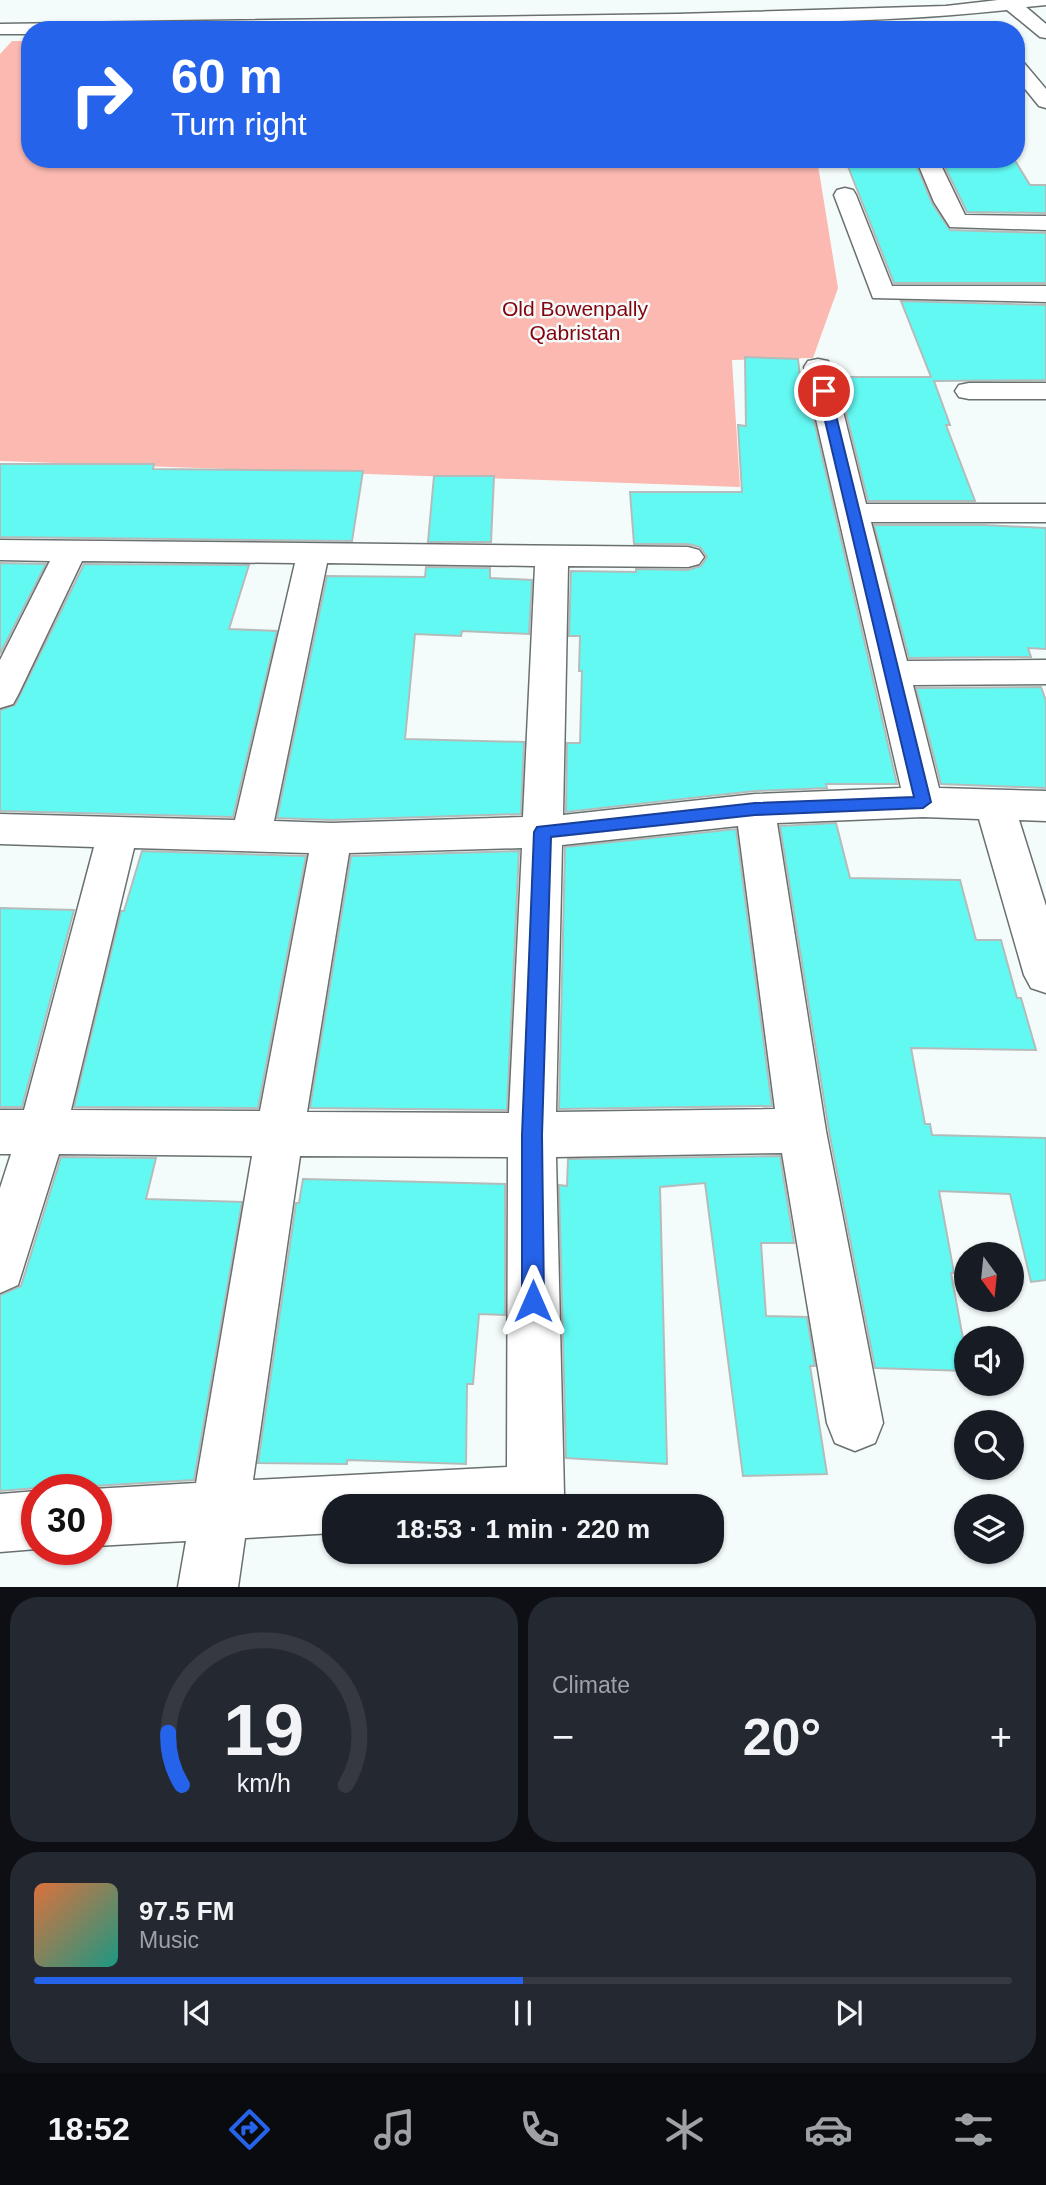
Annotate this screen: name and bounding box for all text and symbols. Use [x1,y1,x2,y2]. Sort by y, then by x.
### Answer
icon: right [56,49,147,140]
text: 60 m [171,49,283,103]
text: Turn right [171,106,307,142]
park label: Old Bowenpally Qabristan [502,297,648,344]
pin [794,361,854,421]
icon: arrive [805,372,843,410]
north arrow [954,1242,1024,1312]
map controls [954,1242,1024,1564]
position arrow [496,1264,570,1338]
button: sound [954,1326,1024,1396]
button: search [954,1410,1024,1480]
speed limit sign: 30 [21,1474,112,1565]
button: layers [954,1494,1024,1564]
text: 18:53 · 1 min · 220 m [396,1514,650,1544]
text: Climate [552,1672,630,1698]
text: 19 [224,1690,304,1771]
text: 20° [743,1708,821,1766]
text: − [552,1716,574,1758]
text: + [990,1716,1012,1758]
text: km/h [237,1769,291,1797]
text: 97.5 FM [139,1896,234,1926]
text: Music [139,1927,199,1953]
icon: previous [178,1994,216,2032]
icon: pause [504,1994,542,2032]
icon: next [830,1994,868,2032]
icon: directions [225,2105,274,2154]
icon: music [370,2105,419,2154]
icon: phone [515,2105,564,2154]
icon: climate [660,2105,709,2154]
icon: car [804,2105,853,2154]
icon: filters [949,2105,998,2154]
text: 18:52 [48,2111,130,2147]

